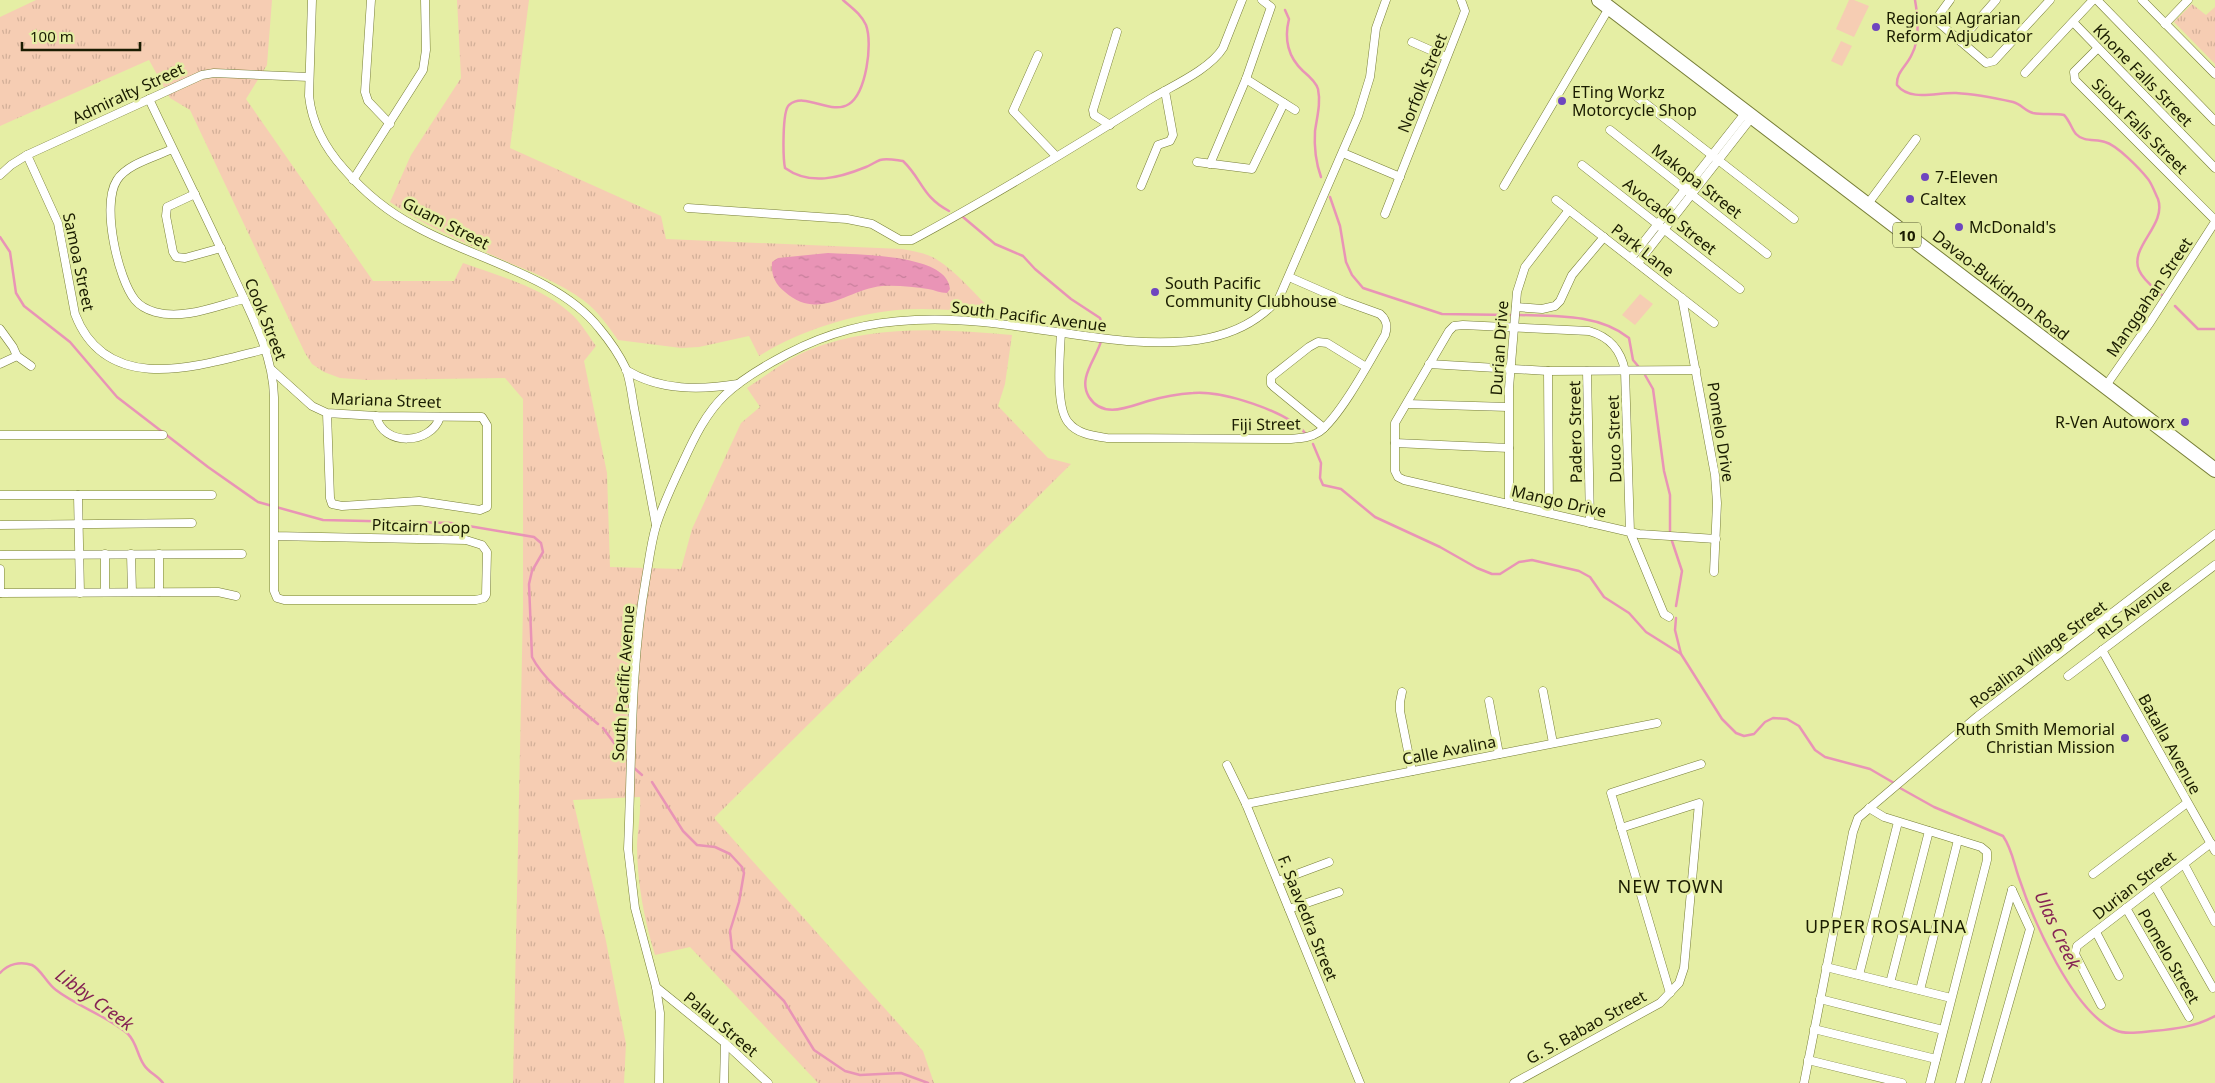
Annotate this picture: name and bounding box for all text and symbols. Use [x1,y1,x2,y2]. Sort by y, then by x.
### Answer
place label: Regional Agrarian Reform Adjudicator [1886,7,2033,47]
street label: Khone Falls Street [2088,19,2198,131]
scale bar [22,20,140,52]
marker: Regional Agrarian Reform Adjudicator [1870,21,1882,33]
text: 100 m [30,26,74,46]
street label: Norfolk Street [1392,30,1452,136]
street label: Admiralty Street [68,57,188,129]
street label: Sioux Falls Street [2087,73,2193,179]
place label: ETing Workz Motorcycle Shop [1572,81,1697,121]
marker: ETing Workz Motorcycle Shop [1556,95,1568,107]
street label: Makopa Street [1647,139,1747,223]
place label: 7-Eleven [1935,166,1998,188]
marker: 7-Eleven [1919,171,1931,183]
street label: Avocado Street [1619,173,1721,260]
place label: Caltex [1920,188,1967,210]
street label: Guam Street [399,192,493,254]
marker: Caltex [1904,193,1916,205]
street label: Samoa Street [58,211,100,314]
place label: McDonald's [1969,216,2056,238]
street label: Park Lane [1607,218,1679,282]
marker: McDonald's [1953,221,1965,233]
road number: 10 [1893,222,1921,248]
street label: Davao-Bukidnon Road [1928,225,2074,345]
street label: Manggahan Street [2101,233,2197,361]
place label: South Pacific Community Clubhouse [1165,272,1337,312]
street label: Cook Street [240,275,293,364]
marker: South Pacific Community Clubhouse [1149,286,1161,298]
street label: South Pacific Avenue [950,296,1108,336]
street label: Durian Drive [1485,300,1513,396]
street label: Padero Street [1563,380,1587,483]
street label: Pomelo Drive [1702,380,1740,484]
street label: Mariana Street [330,387,442,413]
street label: Duco Street [1601,395,1627,483]
place label: R-Ven Autoworx [2055,411,2176,433]
street label: Fiji Street [1231,412,1301,436]
marker: R-Ven Autoworx [2179,416,2191,428]
street label: Mango Drive [1509,479,1609,523]
street label: Pitcairn Loop [371,513,471,539]
street label: RLS Avenue [2092,574,2176,644]
street label: Rosalina Village Street [1965,595,2111,713]
street label: South Pacific Avenue [607,604,639,762]
street label: Batalla Avenue [2133,690,2207,798]
place label: Ruth Smith Memorial Christian Mission [1956,718,2115,758]
street label: Calle Avalina [1400,730,1498,770]
marker: Ruth Smith Memorial Christian Mission [2119,732,2131,744]
street label: Durian Street [2088,845,2180,924]
street label: F. Saavedra Street [1273,852,1343,984]
district label: NEW TOWN [1617,874,1725,898]
water label: Ulas Creek [2029,887,2087,974]
street label: Pomelo Street [2133,905,2205,1008]
district label: UPPER ROSALINA [1805,914,1967,938]
water label: Libby Creek [51,963,140,1036]
street label: G. S. Babao Street [1522,985,1650,1069]
street label: Palau Street [679,986,763,1062]

